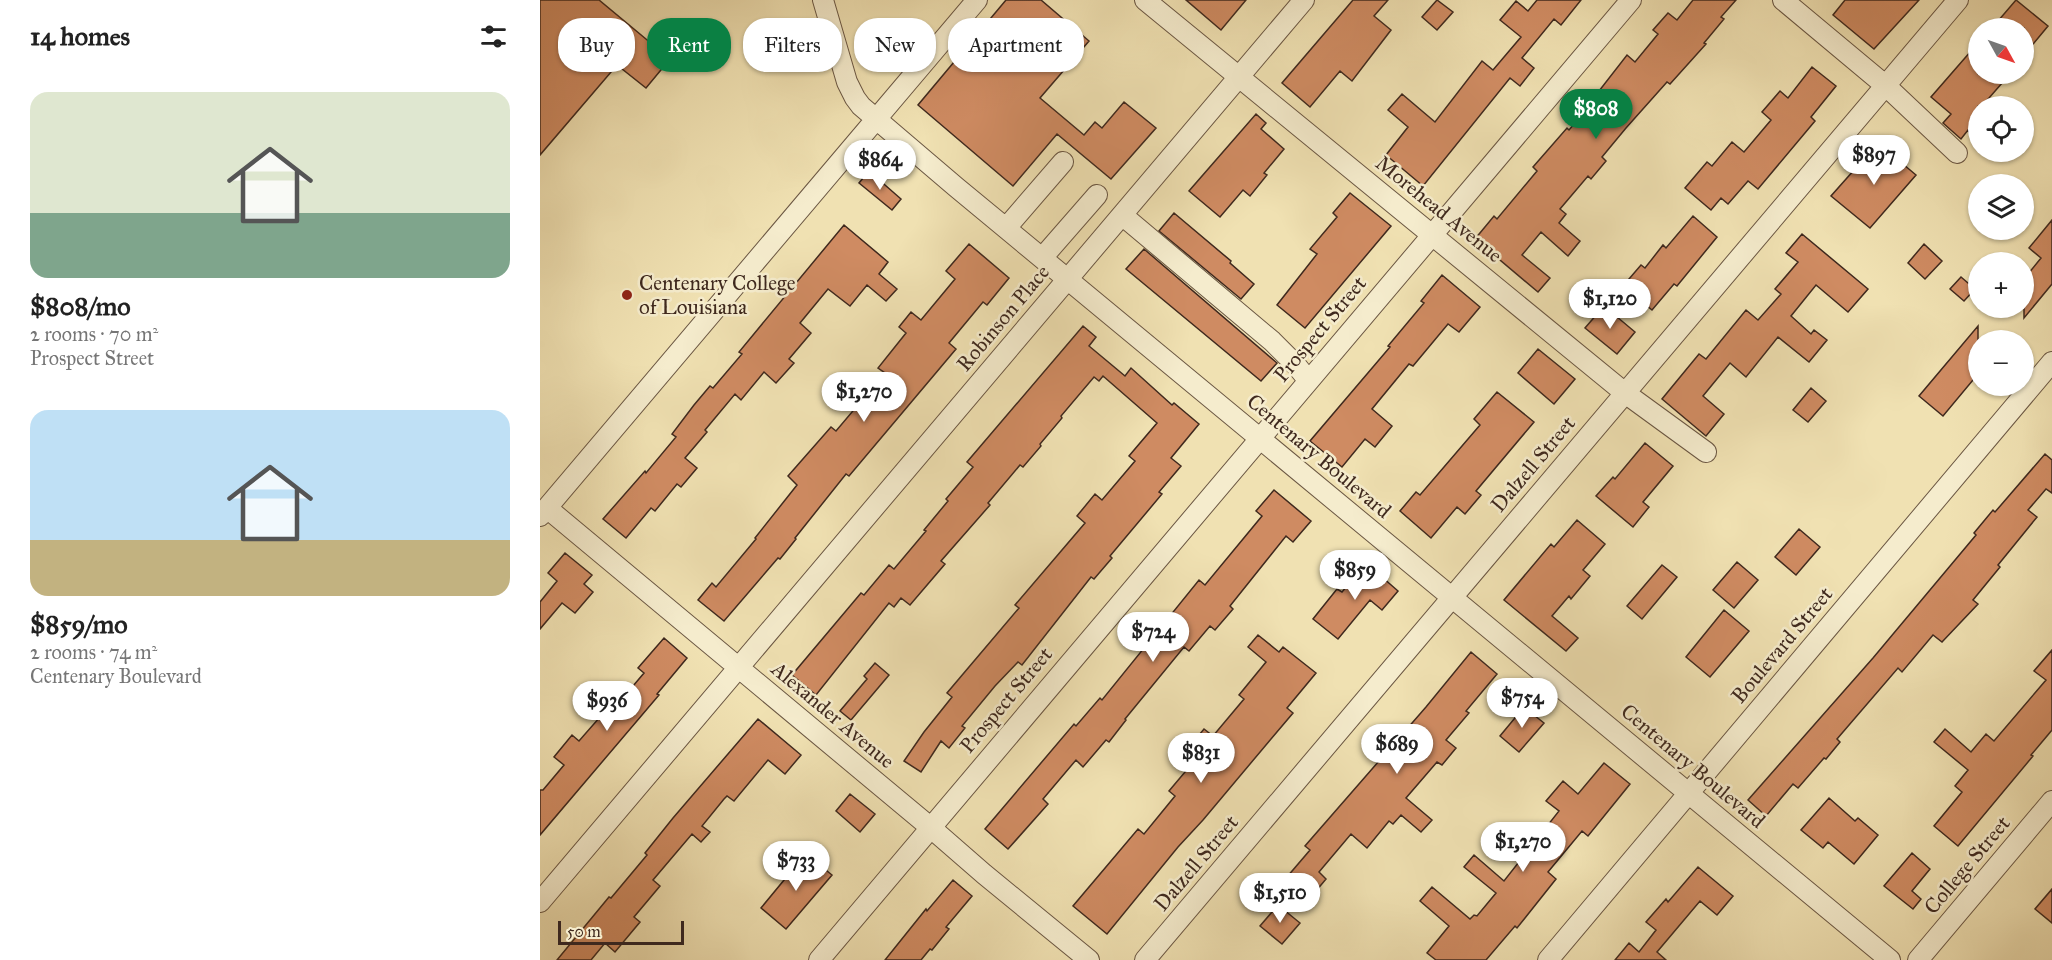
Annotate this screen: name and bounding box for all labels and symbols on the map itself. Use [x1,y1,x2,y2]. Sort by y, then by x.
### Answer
north arrow [1968,18,2034,84]
pin: $808 [1560,89,1632,140]
pin: $897 [1838,135,1910,186]
pin: $864 [844,140,916,191]
street label: Morehead Avenue [1370,150,1508,268]
street label: Robinson Place [951,259,1055,377]
place label: Centenary College of Louisiana [639,270,796,320]
street label: Prospect Street [1268,270,1372,387]
pin: $1,120 [1561,279,1659,330]
marker: Centenary College of Louisiana [620,288,634,302]
pin: $1,270 [815,372,913,423]
street label: Centenary Boulevard [1242,388,1397,524]
street label: Dalzell Street [1485,410,1581,517]
pin: $859 [1319,550,1391,601]
street label: Boulevard Street [1726,581,1839,709]
pin: $724 [1117,612,1189,663]
street label: Prospect Street [954,641,1058,758]
street label: Alexander Avenue [765,655,900,774]
pin: $754 [1486,678,1558,729]
pin: $936 [571,681,643,732]
street label: Centenary Boulevard [1616,698,1771,834]
pin: $689 [1361,724,1433,775]
pin: $831 [1165,733,1237,784]
street label: Dalzell Street [1148,809,1244,916]
street label: College Street [1918,810,2016,919]
pin: $1,270 [1474,822,1572,873]
pin: $733 [760,841,832,892]
pin: $1,510 [1231,873,1329,924]
scale bar [558,918,684,946]

